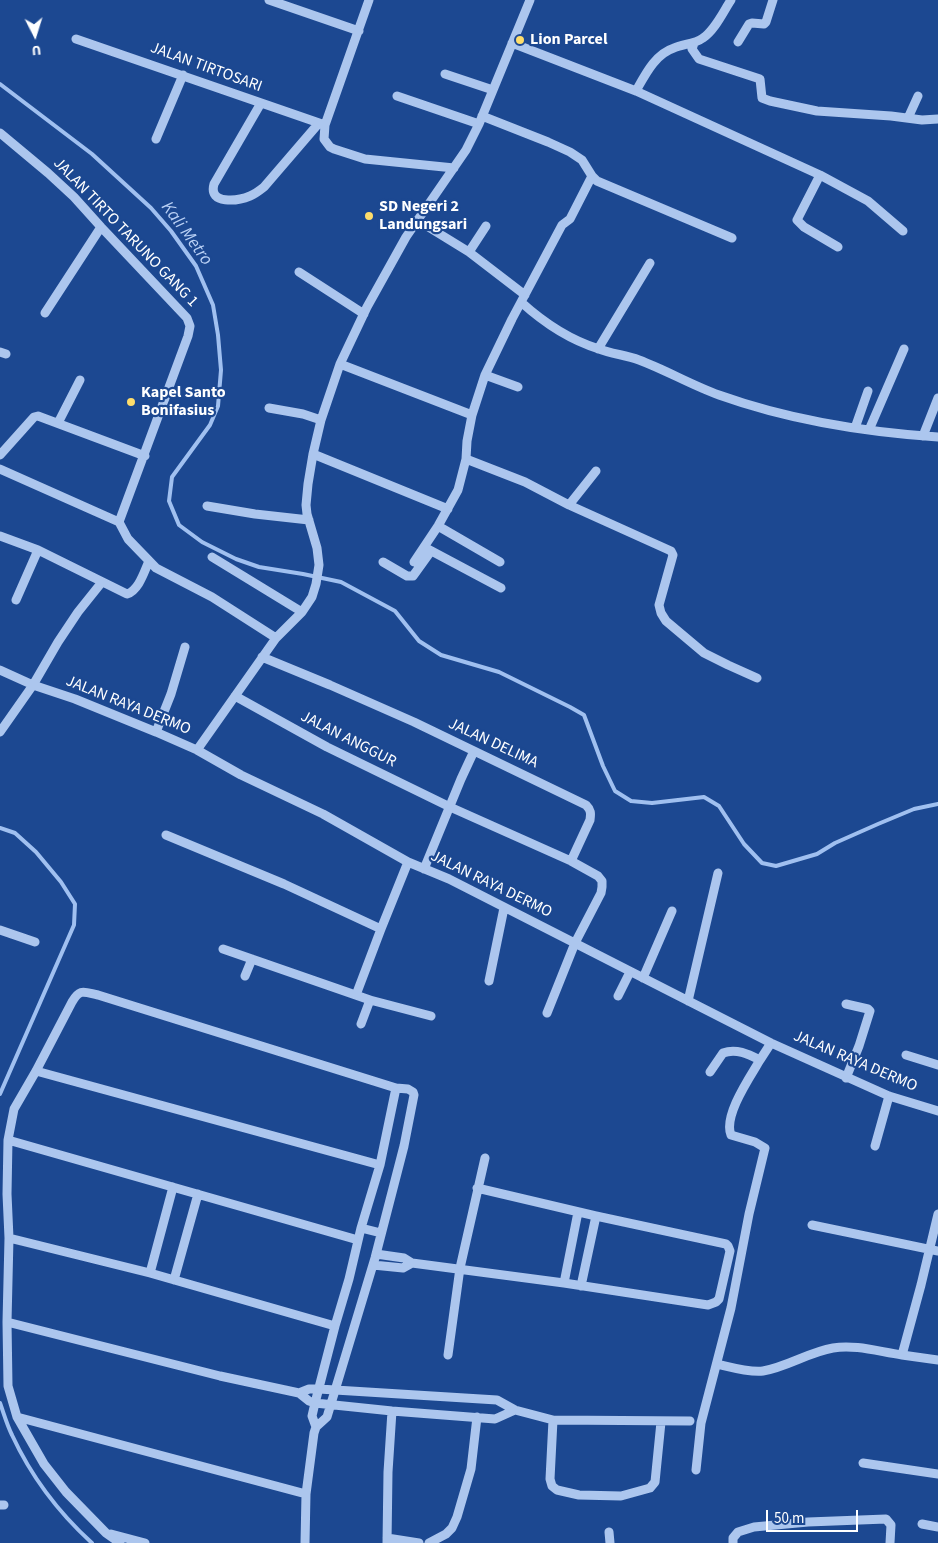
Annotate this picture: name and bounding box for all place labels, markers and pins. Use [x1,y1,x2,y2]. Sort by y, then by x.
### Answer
place label: Lion Parcel [530,30,607,50]
marker: Lion Parcel [514,34,526,46]
place label: SD Negeri 2 Landungsari [379,197,467,235]
marker: SD Negeri 2 Landungsari [363,210,375,222]
place label: Kapel Santo Bonifasius [141,383,226,421]
marker: Kapel Santo Bonifasius [125,396,137,408]

